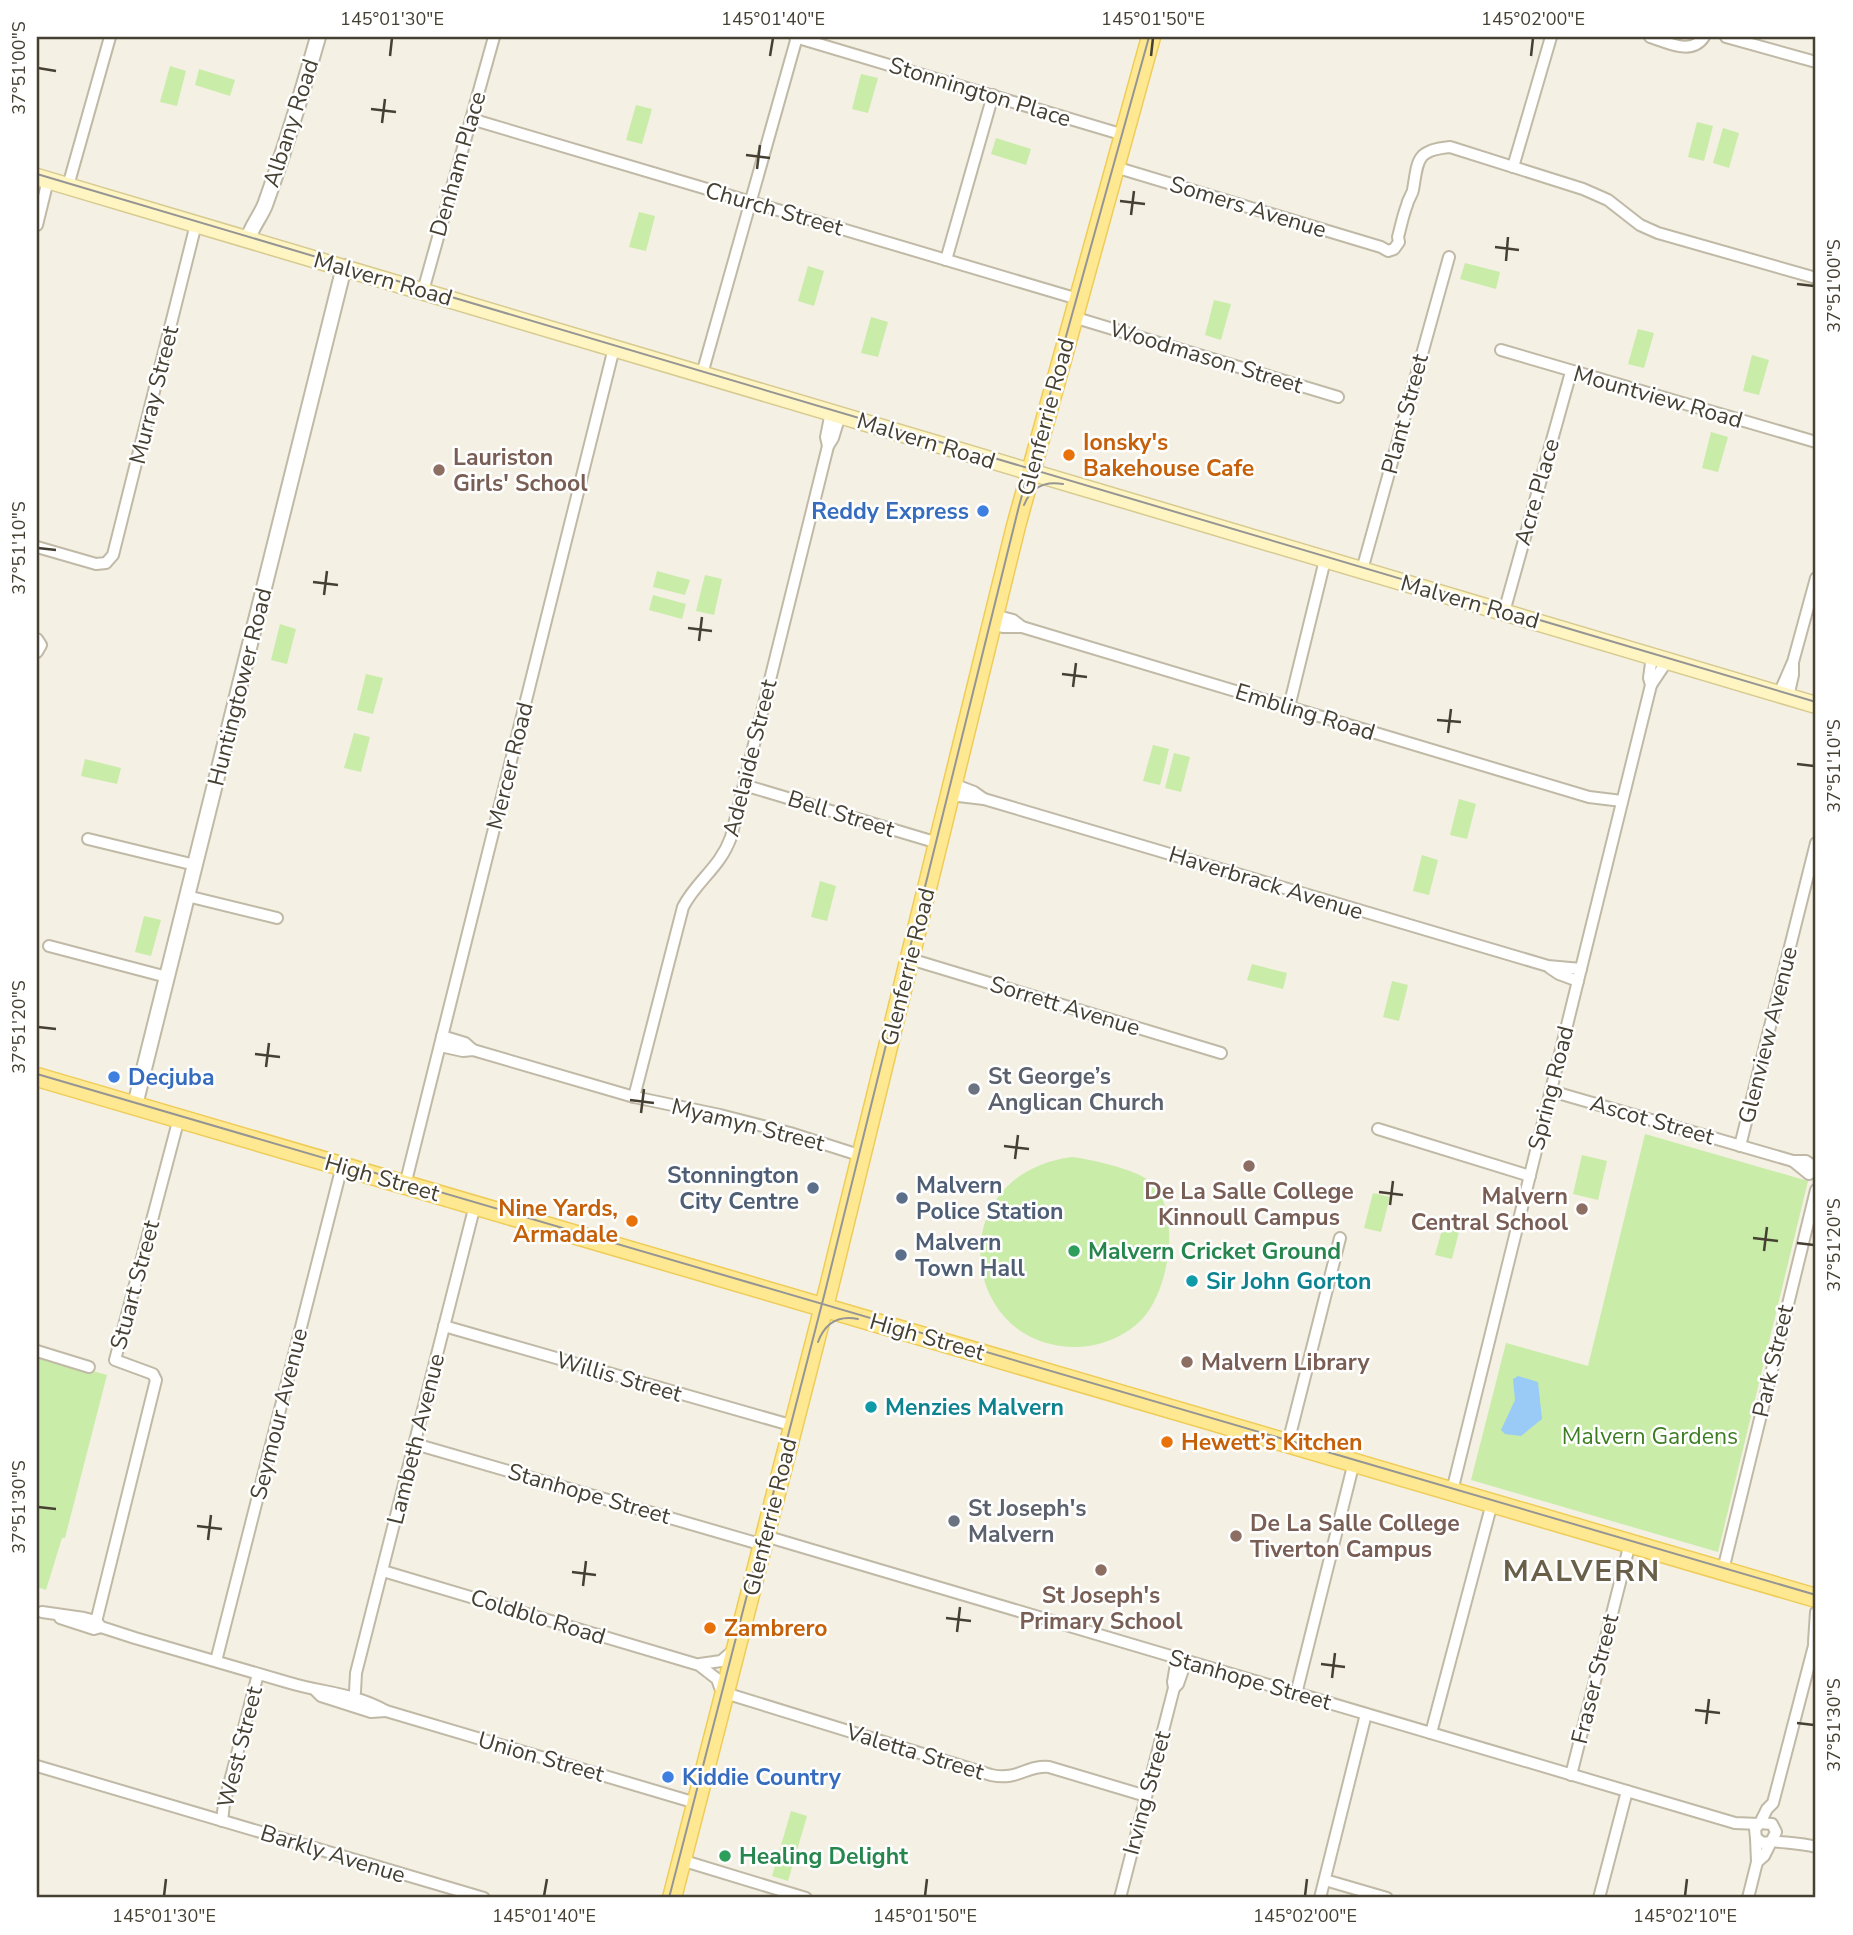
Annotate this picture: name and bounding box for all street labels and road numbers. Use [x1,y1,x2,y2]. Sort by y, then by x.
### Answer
street label: Stonnington Place [885,50,1075,134]
street label: Albany Road [256,55,326,191]
street label: Denham Place [423,88,493,240]
street label: Somers Avenue [1166,168,1330,246]
street label: Church Street [702,175,847,244]
street label: Malvern Road [310,244,456,314]
street label: Woodmason Street [1106,313,1307,401]
street label: Murray Street [122,322,186,467]
street label: Glenferrie Road [1010,335,1082,499]
street label: Plant Street [1374,350,1436,478]
street label: Mountview Road [1570,358,1746,436]
street label: Malvern Road [853,405,999,477]
street label: Acre Place [1507,435,1567,549]
street label: Malvern Road [1397,567,1543,637]
street label: Huntingtower Road [200,585,280,789]
street label: Adelaide Street [715,675,785,840]
street label: Embling Road [1231,676,1379,748]
street label: Mercer Road [479,699,541,833]
street label: Bell Street [784,783,899,845]
street label: Haverbrack Avenue [1165,839,1367,927]
street label: Glenferrie Road [873,885,943,1049]
street label: Glenview Avenue [1731,943,1805,1127]
street label: Sorrett Avenue [986,968,1144,1044]
street label: Spring Road [1521,1023,1581,1153]
street label: Ascot Street [1586,1088,1718,1153]
street label: Myamyn Street [668,1091,829,1159]
street label: High Street [321,1147,444,1209]
street label: Stuart Street [103,1216,167,1353]
street label: Park Street [1745,1301,1801,1420]
street label: High Street [866,1306,989,1368]
street label: Seymour Avenue [243,1325,315,1503]
street label: Willis Street [553,1344,686,1410]
street label: Lambeth Avenue [380,1350,452,1528]
street label: Glenferrie Road [735,1435,805,1599]
street label: Stanhope Street [504,1456,675,1532]
street label: Coldblo Road [467,1582,609,1652]
street label: Fraser Street [1564,1610,1626,1747]
street label: Stanhope Street [1165,1642,1336,1718]
street label: West Street [210,1682,270,1811]
street label: Valetta Street [841,1716,988,1788]
street label: Union Street [474,1724,608,1790]
street label: Irving Street [1116,1727,1179,1858]
street label: Barkly Avenue [257,1817,409,1891]

